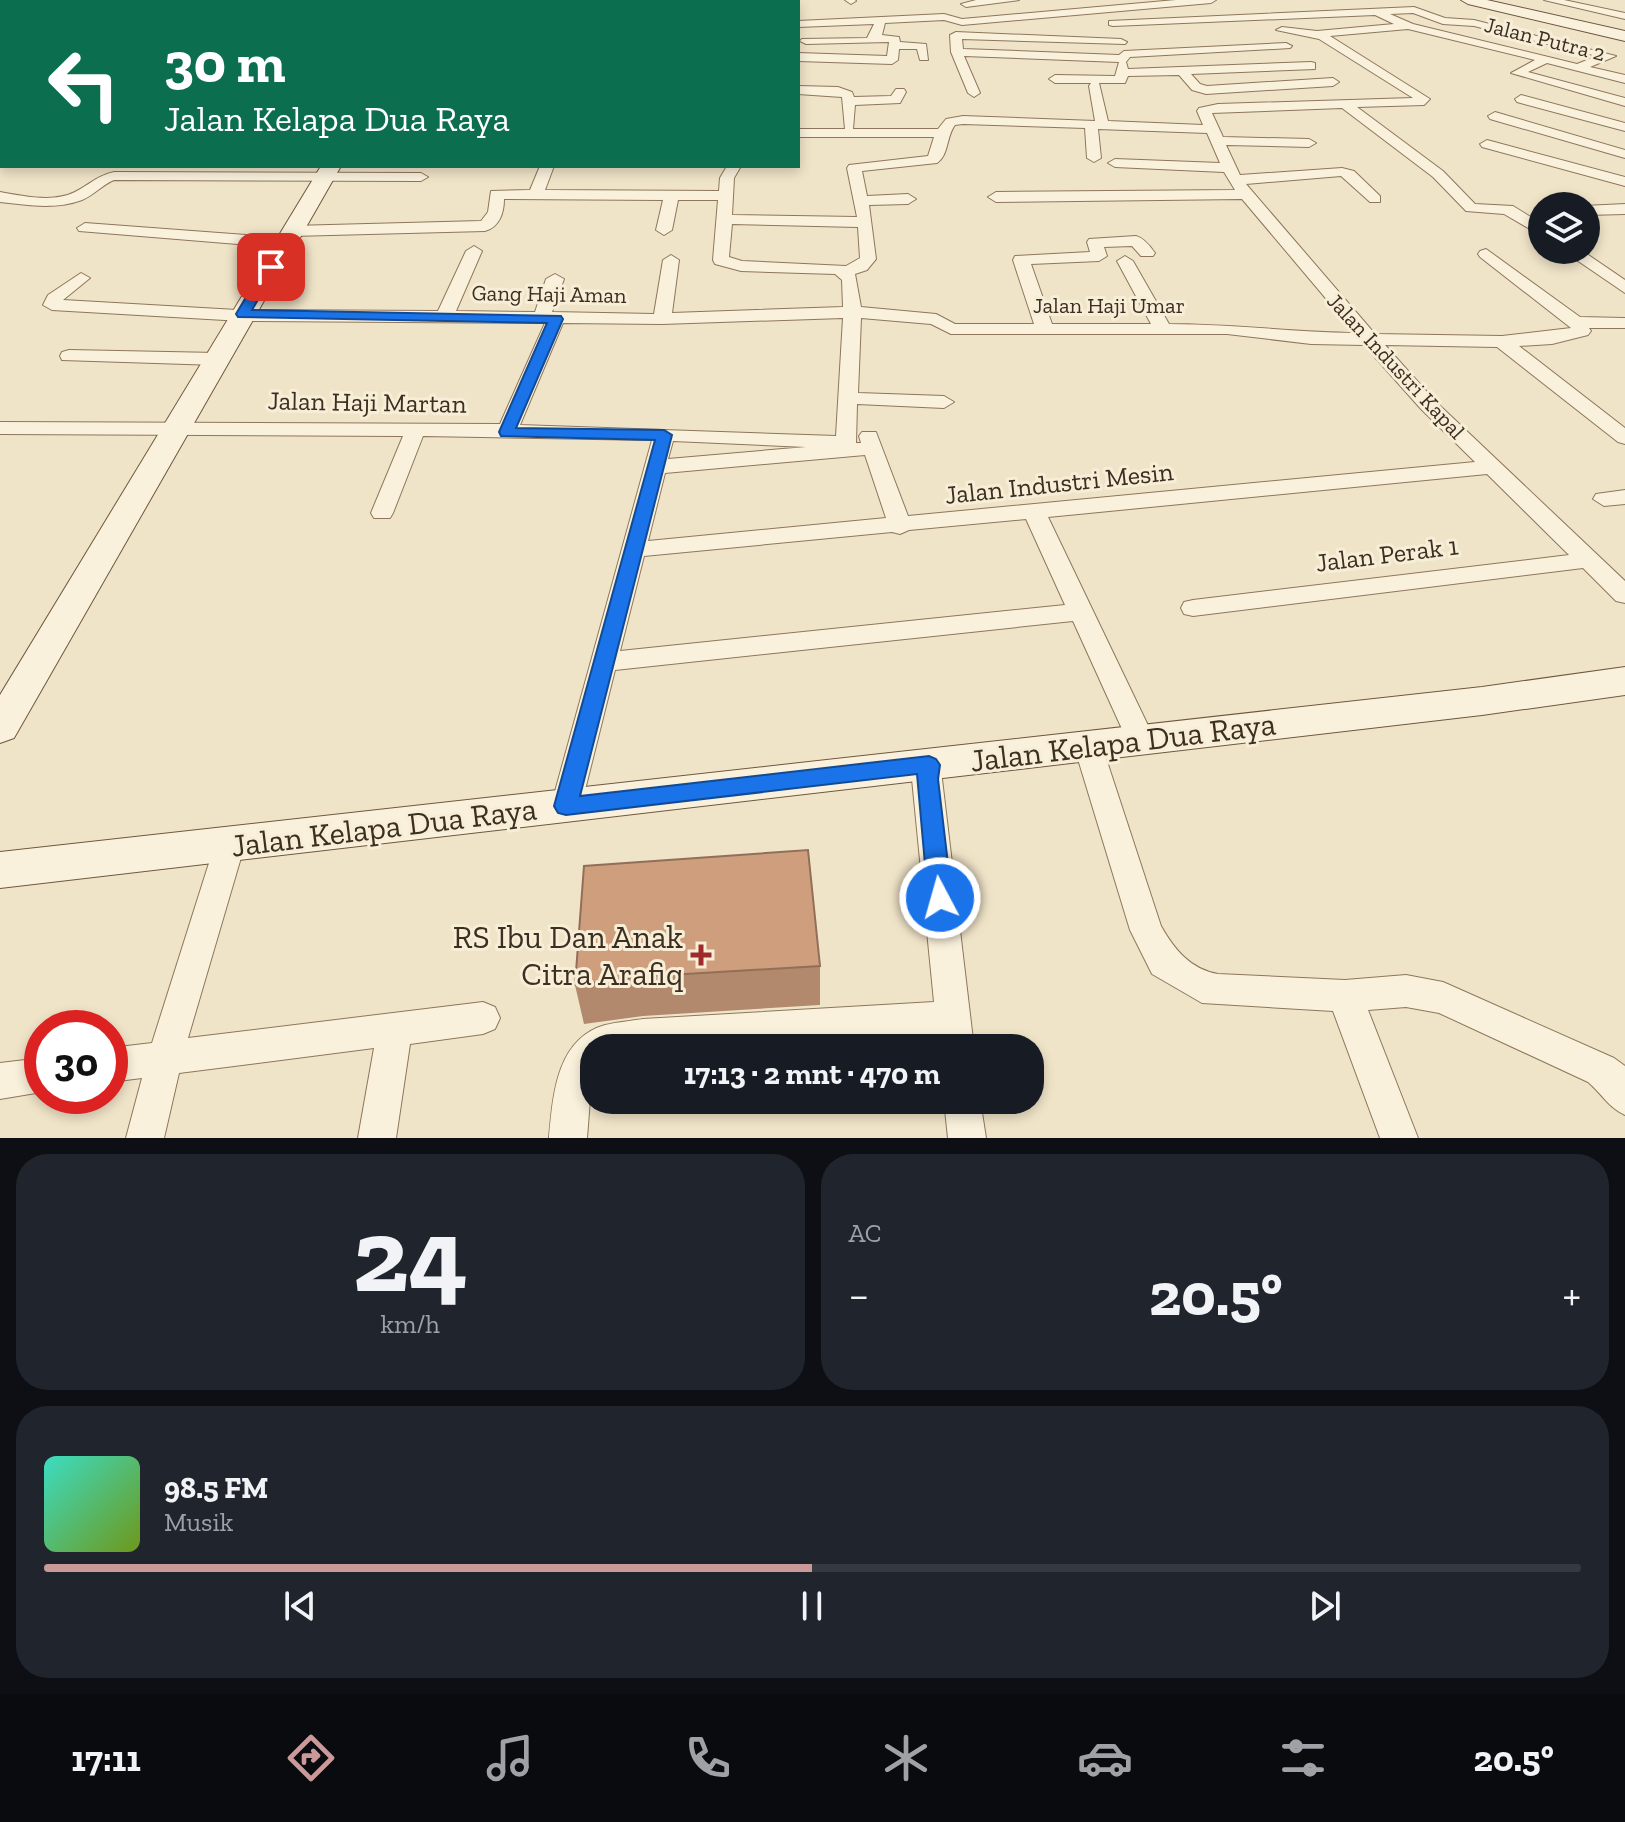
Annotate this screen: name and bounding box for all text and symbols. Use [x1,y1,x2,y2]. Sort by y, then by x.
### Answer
street label: Jalan Putra 2 [1482,11,1608,67]
text: 30 m [164,29,286,96]
icon: left [32,32,136,136]
text: Jalan Kelapa Dua Raya [164,97,510,140]
map controls [1528,192,1600,264]
button: layers [1528,192,1600,264]
pin [237,233,305,301]
icon: arrive [249,245,293,289]
street label: Gang Haji Aman [471,279,627,309]
street label: Jalan Industri Kapal [1321,287,1471,445]
street label: Jalan Haji Umar [1033,292,1185,319]
street label: Jalan Haji Martan [267,384,467,420]
street label: Jalan Industri Mesin [943,455,1175,511]
street label: Jalan Perak 1 [1314,529,1460,579]
street label: Jalan Kelapa Dua Raya [968,704,1278,780]
street label: Jalan Kelapa Dua Raya [229,789,539,865]
position arrow [898,856,982,940]
place label: RS Ibu Dan Anak Citra Arafiq [453,918,683,993]
marker: RS Ibu Dan Anak Citra Arafiq [690,944,712,966]
speed limit sign: 30 [24,1010,128,1114]
text: 17:13 · 2 mnt · 470 m [684,1056,940,1092]
text: 24 [353,1193,468,1318]
text: AC [849,1217,882,1249]
text: 20.5° [1149,1258,1283,1330]
text: − [849,1268,869,1321]
text: + [1562,1268,1581,1321]
text: km/h [381,1308,440,1340]
text: 98.5 FM [164,1470,268,1506]
text: Musik [164,1506,233,1538]
icon: previous [278,1584,322,1628]
icon: pause [790,1584,834,1628]
icon: next [1303,1584,1347,1628]
icon: directions [283,1730,339,1786]
icon: music [482,1730,538,1786]
icon: phone [680,1730,736,1786]
icon: climate [878,1730,934,1786]
icon: car [1077,1730,1133,1786]
icon: filters [1275,1730,1331,1786]
text: 17:11 [71,1737,141,1780]
text: 20.5° [1474,1737,1554,1780]

